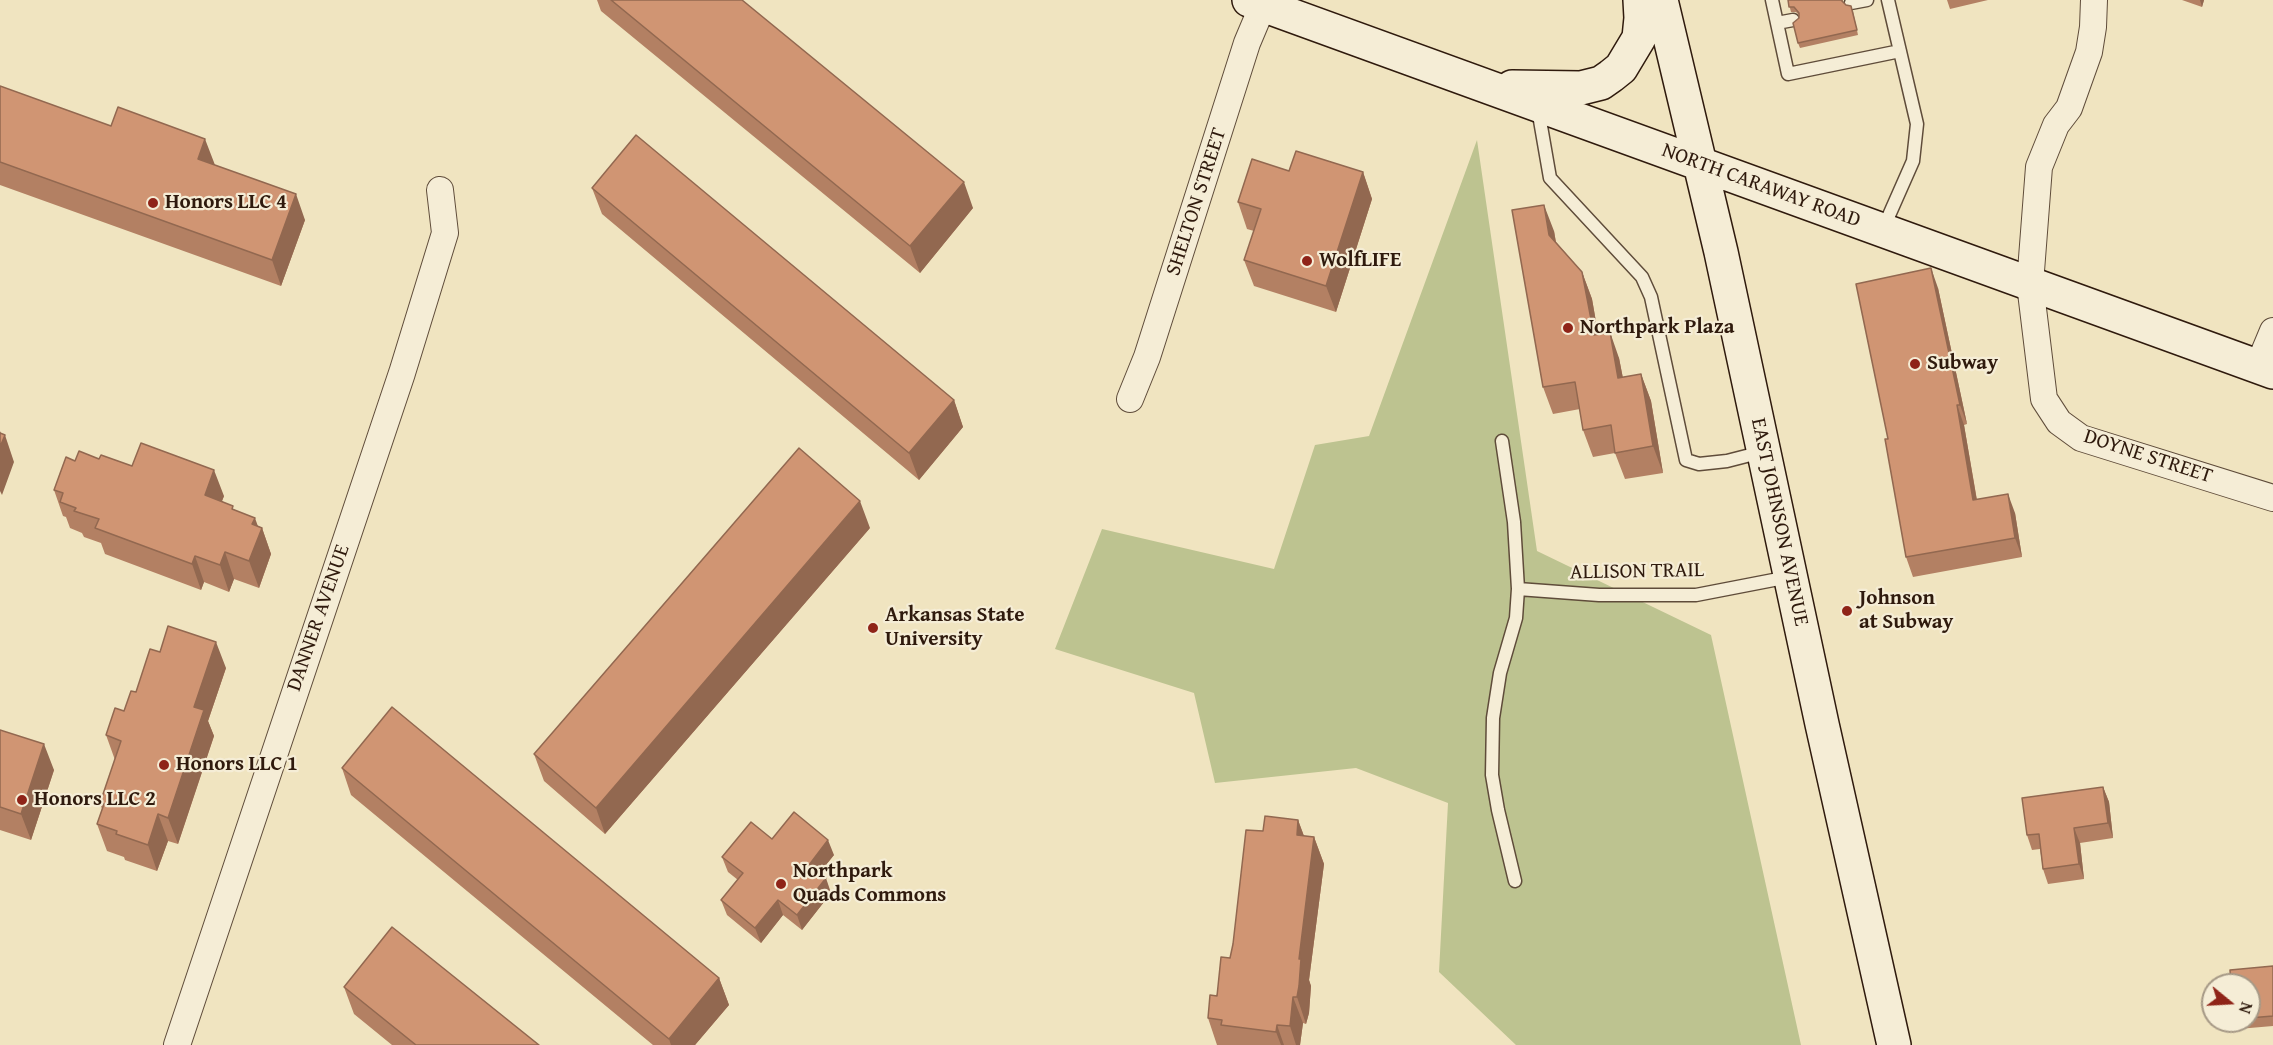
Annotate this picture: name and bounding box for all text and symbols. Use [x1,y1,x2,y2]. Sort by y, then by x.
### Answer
street label: SHELTON STREET [1161,125,1233,279]
street label: NORTH CARAWAY ROAD [1658,138,1864,234]
place label: Honors LLC 4 [165,190,287,216]
marker: Honors LLC 4 [146,196,160,210]
place label: WolfLIFE [1319,248,1401,274]
marker: WolfLIFE [1300,254,1314,268]
place label: Northpark Plaza [1580,315,1734,341]
marker: Northpark Plaza [1561,321,1575,335]
place label: Subway [1927,351,1998,377]
marker: Subway [1908,357,1922,371]
street label: EAST JOHNSON AVENUE [1745,416,1813,628]
street label: DOYNE STREET [2081,424,2215,490]
street label: DANNER AVENUE [282,541,356,695]
street label: ALLISON TRAIL [1570,558,1704,586]
place label: Johnson at Subway [1859,586,1953,636]
place label: Arkansas State University [885,603,1025,653]
marker: Johnson at Subway [1840,604,1854,618]
marker: Arkansas State University [866,621,880,635]
place label: Honors LLC 1 [176,752,298,778]
marker: Honors LLC 1 [157,758,171,772]
place label: Honors LLC 2 [34,787,156,813]
marker: Honors LLC 2 [15,793,29,807]
place label: Northpark Quads Commons [793,859,946,909]
marker: Northpark Quads Commons [774,877,788,891]
north arrow [2201,973,2261,1033]
text: N [2233,999,2259,1017]

